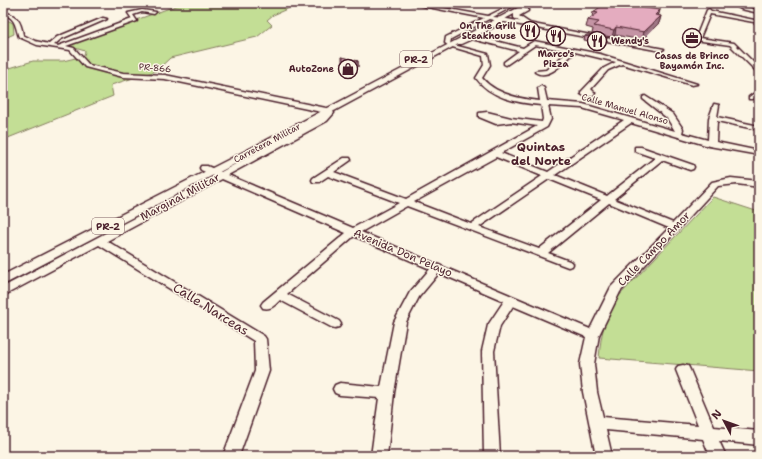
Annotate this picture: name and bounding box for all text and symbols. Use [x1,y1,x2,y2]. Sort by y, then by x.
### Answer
place label: On The Grill Steakhouse [460,20,517,42]
restaurant icon: On The Grill Steakhouse [519,20,541,42]
restaurant icon: Marco's Pizza [545,25,567,47]
office icon: Casas de Brinco Bayamón Inc. [681,27,703,49]
restaurant icon: Wendy's [586,30,608,52]
place label: Wendy's [611,35,649,47]
place label: Marco's Pizza [538,48,575,70]
place label: Casas de Brinco Bayamón Inc. [655,50,729,72]
road number: PR-2 [400,51,432,67]
shop icon: AutoZone [337,58,359,80]
street label: PR-866 [138,61,172,75]
place label: AutoZone [289,63,335,75]
street label: Calle Manuel Alonso [580,91,670,127]
street label: Carretera Militar [231,120,303,166]
district label: Quintas del Norte [511,139,571,169]
street label: Marginal Militar [137,170,223,224]
street label: Calle Campo Amor [614,208,694,290]
road number: PR-2 [92,218,124,234]
street label: Avenida Don Pelayo [351,225,455,281]
street label: Calle Narceas [170,279,252,339]
north arrow [704,401,744,441]
text: N [708,406,726,423]

